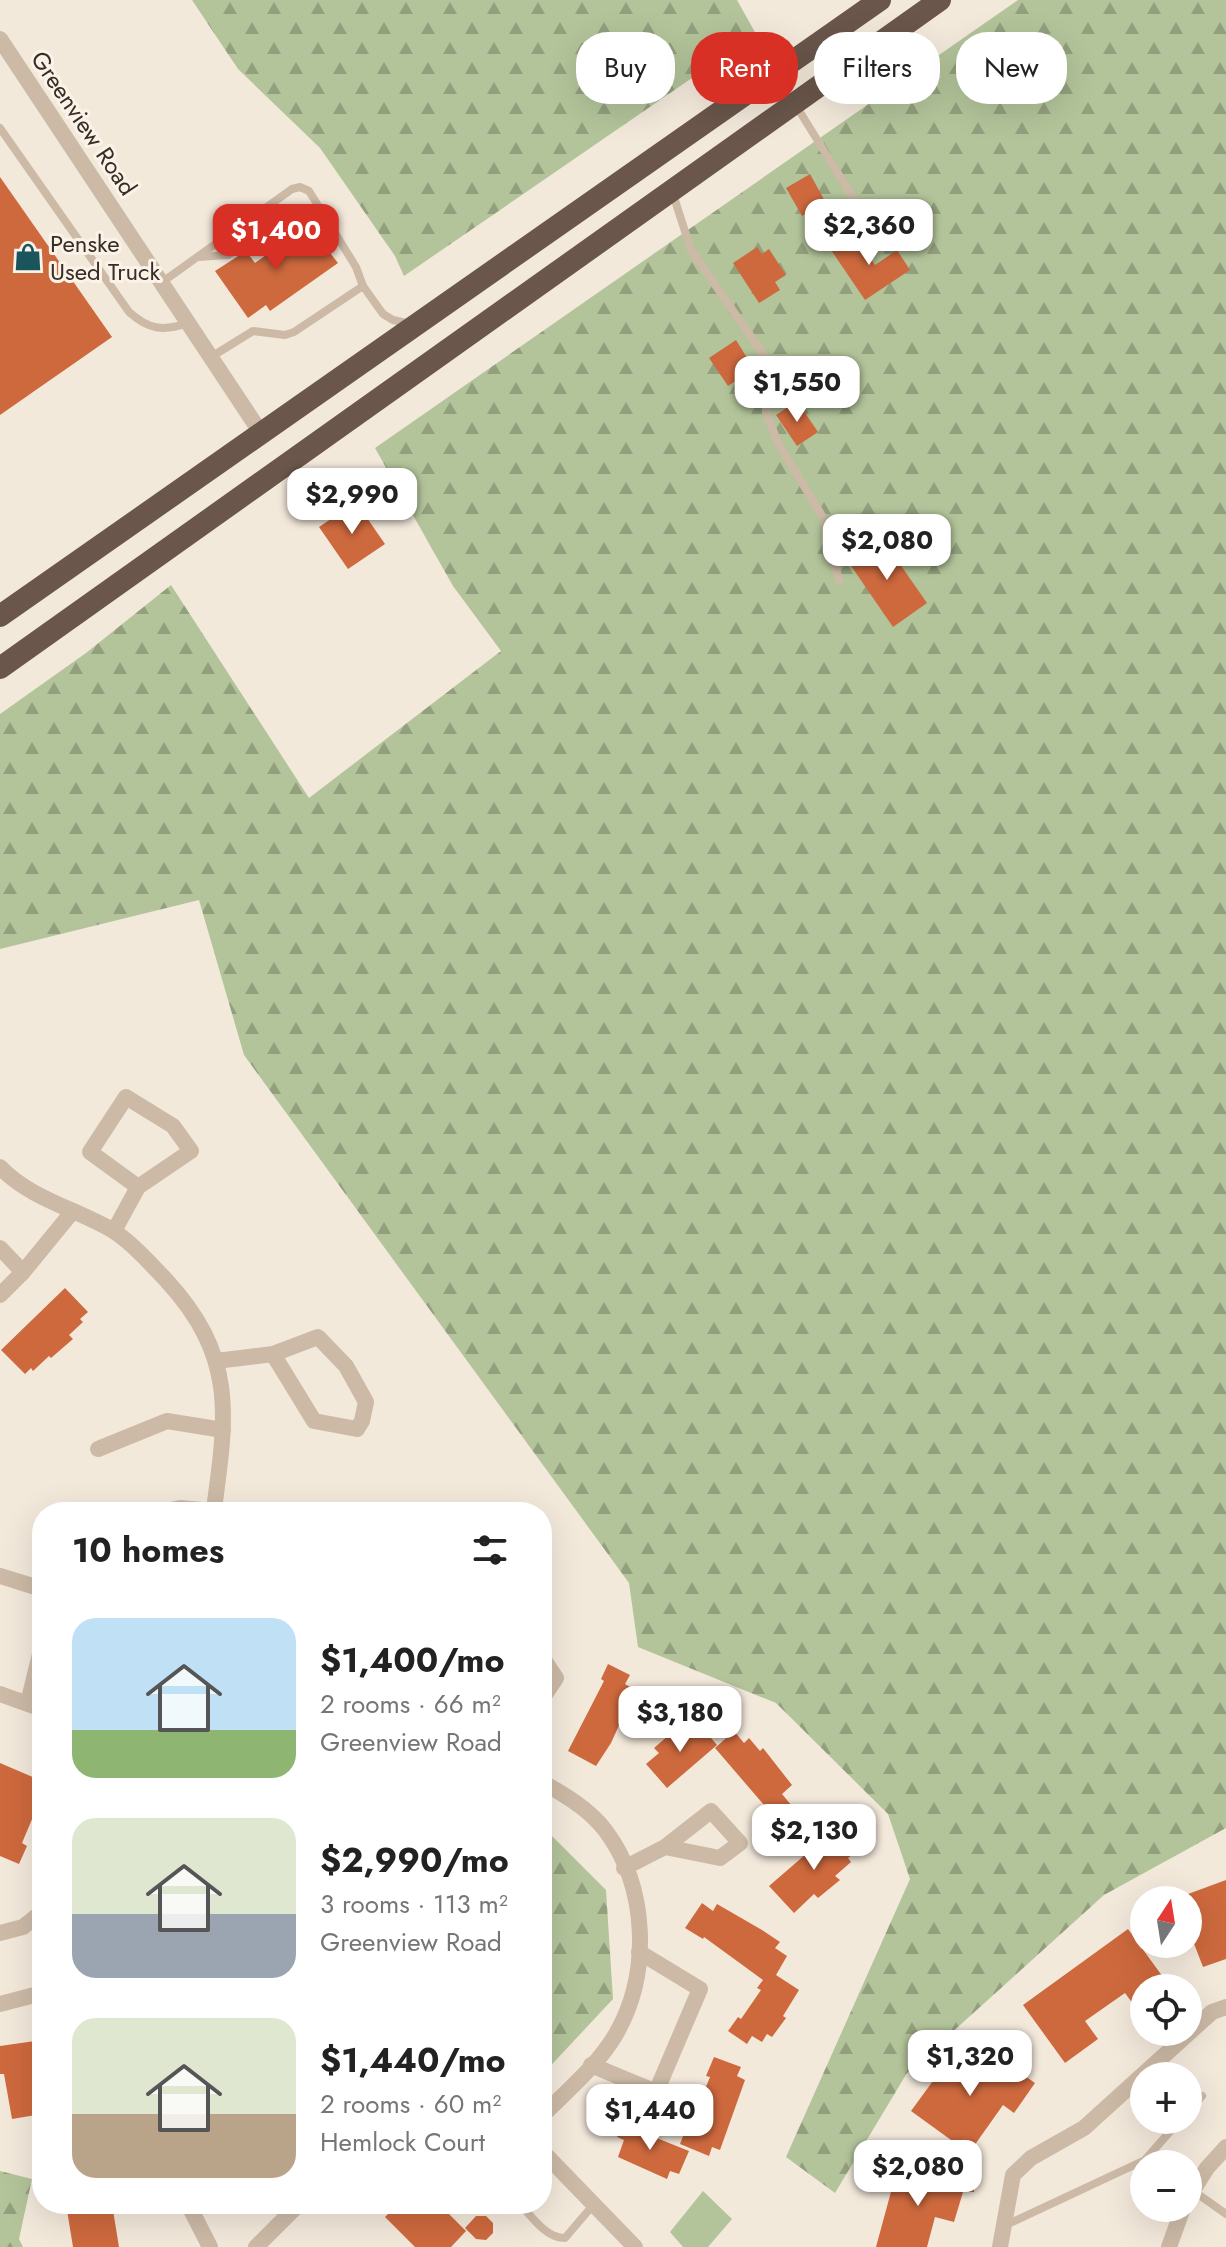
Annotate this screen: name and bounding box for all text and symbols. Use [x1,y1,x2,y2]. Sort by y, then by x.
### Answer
chip: Buy [576,32,675,104]
chip: Rent [691,32,798,104]
chip: Filters [814,32,940,104]
chip: New [956,32,1067,104]
street label: Greenview Road [23,44,145,202]
pin: $2,360 [804,199,934,267]
pin: $1,400 [211,204,341,272]
text: $2,360 [823,206,915,244]
text: $1,400 [231,211,321,249]
place label: Penske Used Truck [50,226,160,289]
shop icon: Penske Used Truck [13,242,43,272]
pin: $1,550 [732,356,862,424]
text: $1,550 [753,363,841,401]
pin: $2,990 [287,468,417,536]
text: $2,990 [305,475,399,513]
pin: $2,080 [822,514,952,582]
text: $2,080 [841,521,933,559]
text: 10 homes [72,1526,224,1575]
icon: filters [468,1528,512,1572]
text: $1,400/mo [320,1636,504,1685]
icon: home [136,1650,232,1746]
text: 2 rooms · 66 m² [320,1685,501,1723]
pin: $3,180 [615,1686,745,1754]
text: $3,180 [636,1693,724,1731]
text: Greenview Road [320,1723,502,1761]
pin: $2,130 [749,1804,879,1872]
text: $2,130 [770,1811,858,1849]
text: $2,990/mo [320,1836,509,1885]
icon: home [136,1850,232,1946]
text: 3 rooms · 113 m² [320,1885,508,1923]
north arrow [1130,1886,1202,1958]
map controls [1130,1886,1202,2222]
text: Greenview Road [320,1923,502,1961]
button: locate [1130,1974,1202,2046]
pin: $1,320 [905,2030,1035,2098]
text: $1,440/mo [320,2036,506,2085]
text: $1,320 [926,2037,1014,2075]
icon: home [136,2050,232,2146]
button: + [1130,2062,1202,2134]
pin: $1,440 [585,2084,715,2152]
text: 2 rooms · 60 m² [320,2085,501,2123]
text: $1,440 [604,2091,696,2129]
text: Hemlock Court [320,2123,485,2161]
pin: $2,080 [853,2140,983,2208]
text: $2,080 [872,2147,964,2185]
button: − [1130,2150,1202,2222]

